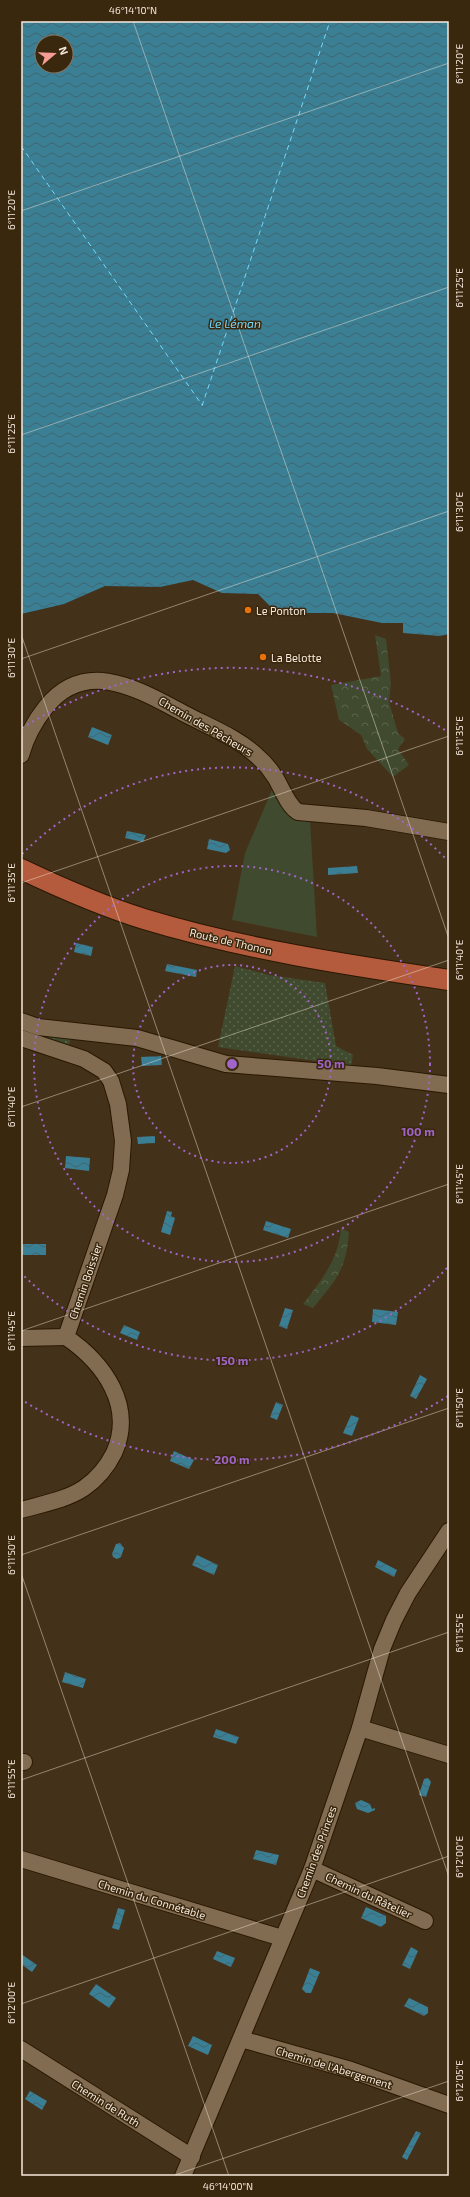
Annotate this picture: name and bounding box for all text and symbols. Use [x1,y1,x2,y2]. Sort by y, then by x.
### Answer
text: 46°14'10"N [109,4,157,16]
north arrow [34,34,74,74]
text: 6°11'20"E [453,44,465,84]
text: N [56,45,71,57]
text: 6°11'20"E [5,190,17,230]
text: 6°11'25"E [453,268,465,308]
water label: Le Léman [209,316,261,330]
text: 6°11'25"E [5,414,17,454]
text: 6°11'30"E [453,492,465,532]
place label: Le Ponton [256,604,306,617]
marker: Le Ponton [243,605,253,615]
text: 6°11'30"E [5,638,17,678]
place label: La Belotte [271,651,322,664]
marker: La Belotte [258,652,268,662]
street label: Chemin des Pêcheurs [157,694,256,758]
text: 6°11'35"E [453,716,465,756]
text: 6°11'35"E [5,863,17,903]
street label: Route de Thonon [188,925,274,957]
text: 6°11'40"E [453,939,465,980]
text: 50 m [317,1056,345,1070]
centre of rings [225,1057,239,1071]
text: 6°11'40"E [5,1086,17,1127]
text: 100 m [401,1124,435,1138]
text: 6°11'45"E [453,1164,465,1204]
street label: Chemin Boissier [66,1241,104,1321]
text: 6°11'45"E [5,1311,17,1351]
text: 150 m [216,1353,248,1367]
text: 6°11'50"E [453,1388,465,1428]
text: 200 m [214,1452,250,1466]
text: 6°11'50"E [5,1535,17,1575]
text: 6°11'55"E [453,1613,465,1653]
text: 6°11'55"E [5,1759,17,1799]
street label: Chemin des Princes [293,1804,339,1900]
text: 6°12'00"E [453,1835,465,1878]
street label: Chemin du Râtelier [324,1869,415,1921]
street label: Chemin du Connétable [97,1876,207,1922]
text: 6°12'00"E [5,1981,17,2024]
street label: Chemin de l'Abergement [274,2043,394,2091]
text: 6°12'05"E [453,2060,465,2102]
street label: Chemin de Ruth [69,2077,143,2129]
text: 46°14'00"N [203,2180,253,2192]

